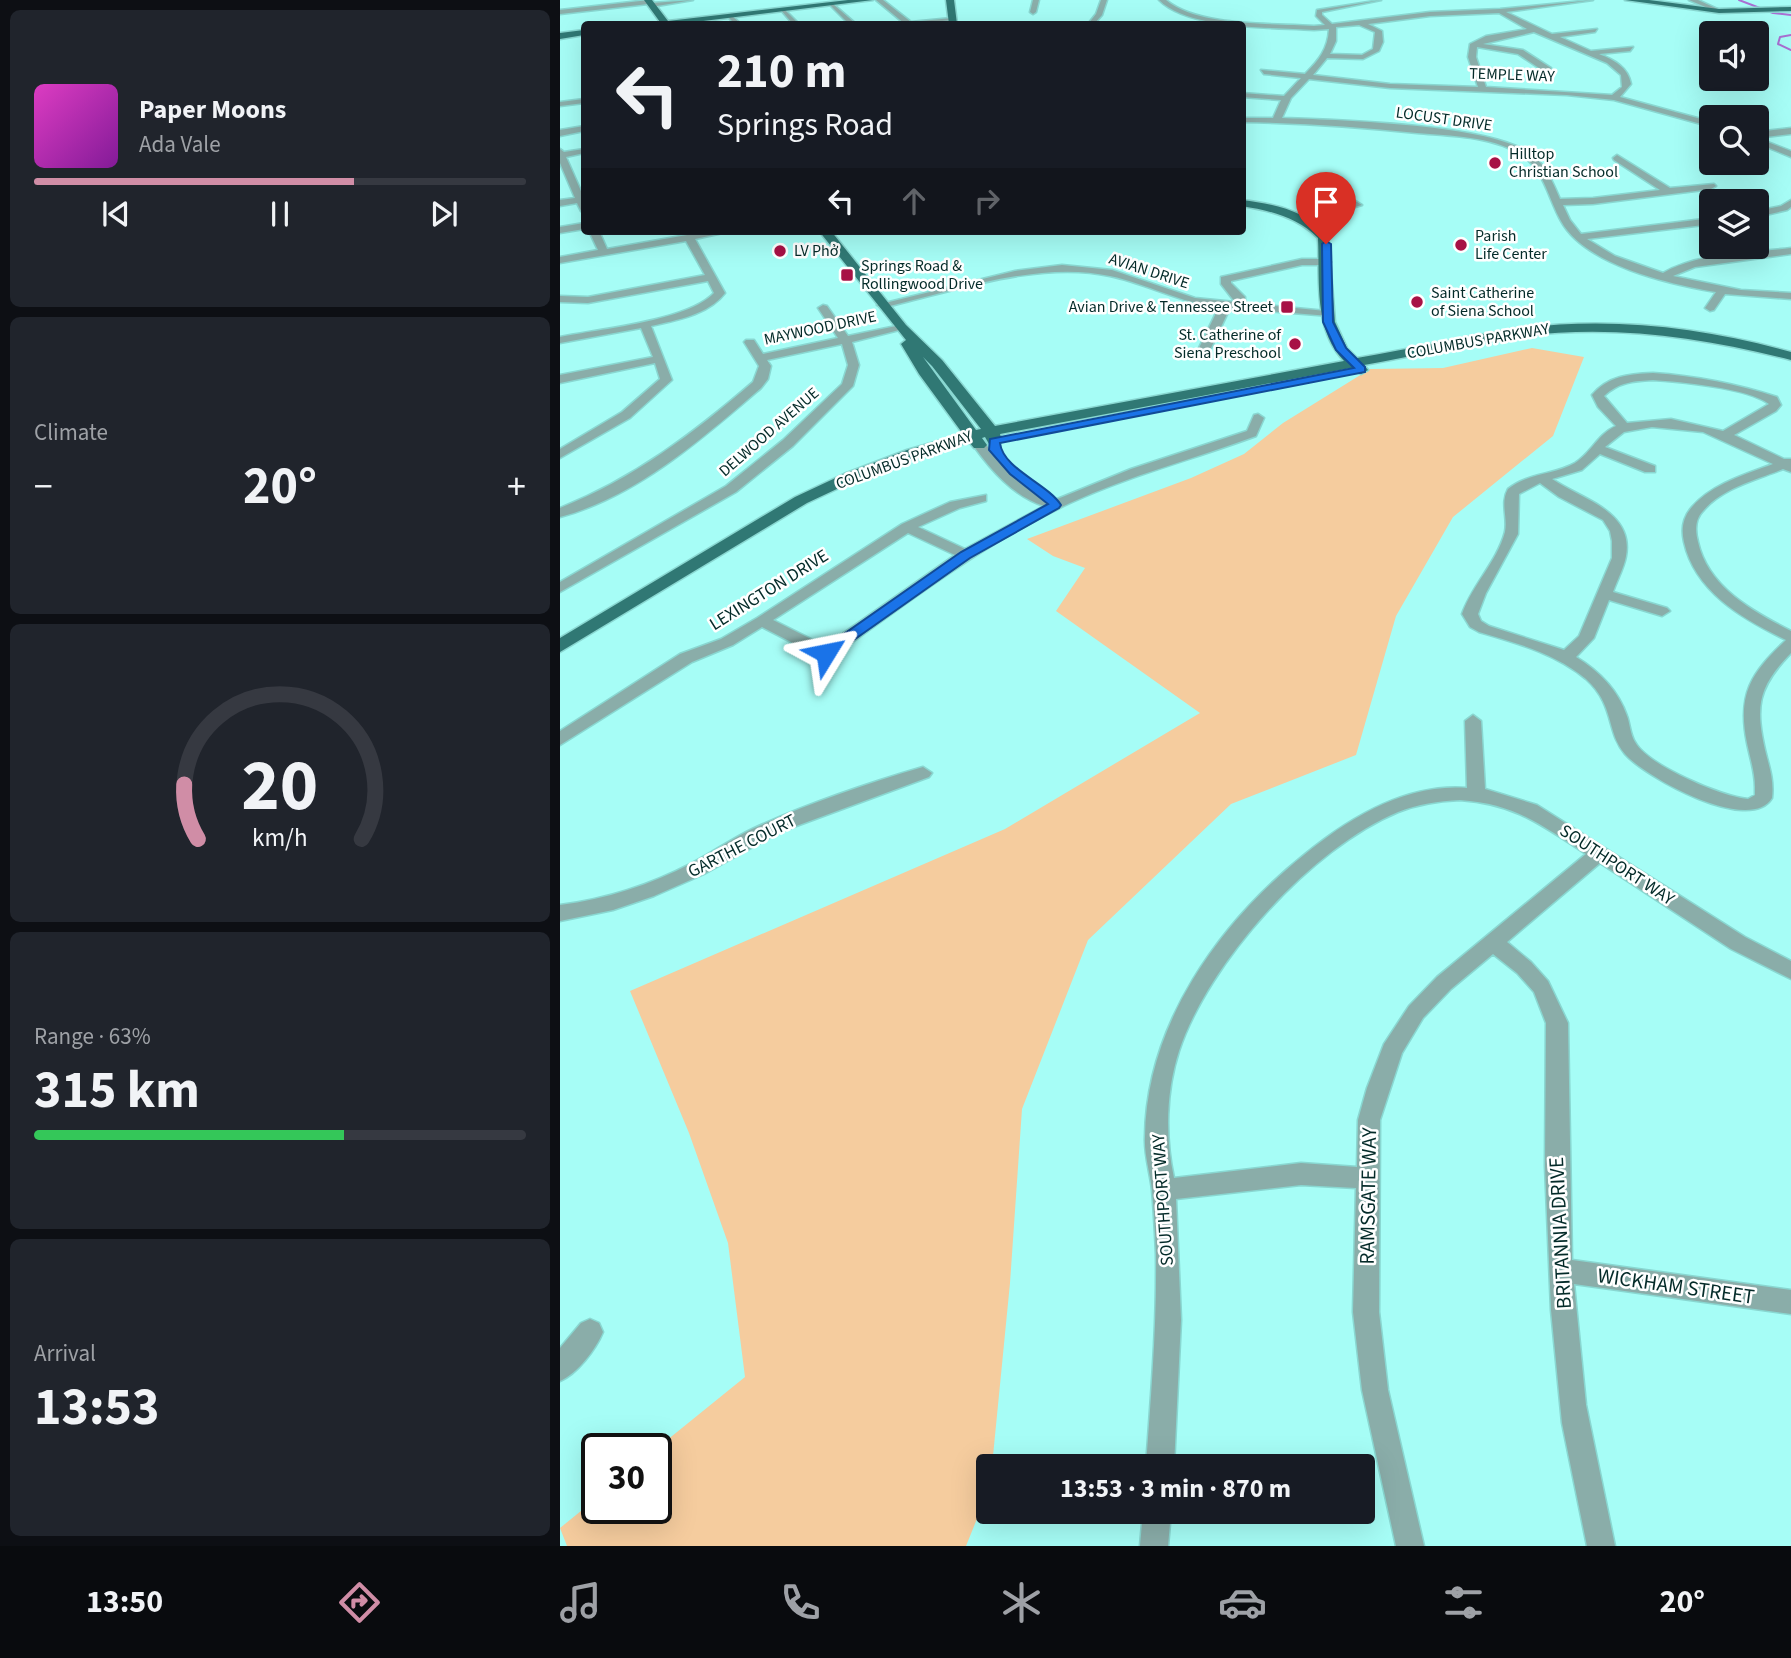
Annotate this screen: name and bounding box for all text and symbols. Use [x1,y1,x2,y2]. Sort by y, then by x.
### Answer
map controls [1699,21,1769,259]
button: sound [1699,21,1769,91]
text: 210 m [717,37,846,107]
icon: left [602,49,693,140]
street label: TEMPLE WAY [1469,63,1556,88]
text: Paper Moons [139,91,286,128]
street label: LOCUST DRIVE [1394,101,1494,137]
text: Springs Road [717,102,893,148]
button: search [1699,105,1769,175]
text: Ada Vale [139,128,221,161]
place label: Hilltop Christian School [1509,143,1618,183]
marker: Hilltop Christian School [1487,155,1503,171]
pin [1296,172,1356,244]
icon: left [822,182,860,220]
icon: ahead [895,182,933,220]
icon: right [968,182,1006,220]
icon: arrive [1307,183,1345,221]
button: layers [1699,189,1769,259]
icon: previous [97,195,135,233]
icon: pause [261,195,299,233]
icon: next [425,195,463,233]
place label: Parish Life Center [1475,225,1547,265]
marker: Parish Life Center [1453,237,1469,253]
place label: LV Phở [794,240,839,262]
marker: LV Phở [772,243,788,259]
street label: AVIAN DRIVE [1106,248,1192,294]
place label: Springs Road & Rollingwood Drive [861,255,983,295]
marker: Springs Road & Rollingwood Drive [839,267,855,283]
place label: Saint Catherine of Siena School [1431,282,1534,322]
marker: Saint Catherine of Siena School [1409,294,1425,310]
place label: Avian Drive & Tennessee Street [1069,296,1274,318]
marker: Avian Drive & Tennessee Street [1279,299,1295,315]
street label: MAYWOOD DRIVE [762,305,878,351]
street label: COLUMBUS PARKWAY [1405,318,1551,364]
place label: St. Catherine of Siena Preschool [1174,324,1282,364]
marker: St. Catherine of Siena Preschool [1287,336,1303,352]
street label: DELWOOD AVENUE [714,382,824,482]
text: Climate [34,416,108,449]
street label: COLUMBUS PARKWAY [833,425,976,495]
text: 20° [243,450,317,524]
text: − [34,460,53,514]
text: + [507,460,526,514]
street label: LEXINGTON DRIVE [705,543,833,637]
position arrow [789,616,863,690]
text: 20 [242,734,318,838]
street label: GARTHE COURT [684,808,801,884]
street label: SOUTHPORT WAY [1555,819,1680,912]
text: km/h [252,820,308,856]
text: Range · 63% [34,1020,151,1053]
text: 315 km [34,1054,200,1128]
street label: RAMSGATE WAY [1352,1126,1384,1265]
street label: SOUTHPORT WAY [1146,1133,1180,1267]
street label: BRITANNIA DRIVE [1541,1156,1579,1310]
street label: WICKHAM STREET [1596,1260,1756,1312]
text: Arrival [34,1337,96,1370]
text: 13:53 [34,1371,159,1445]
speed limit sign: 30 [581,1433,672,1524]
text: 13:53 · 3 min · 870 m [1060,1470,1291,1507]
icon: directions [335,1578,384,1627]
icon: music [556,1578,605,1627]
icon: phone [776,1578,825,1627]
icon: climate [997,1578,1046,1627]
icon: car [1218,1578,1267,1627]
icon: filters [1439,1578,1488,1627]
text: 13:50 [86,1579,163,1625]
text: 20° [1660,1579,1705,1625]

